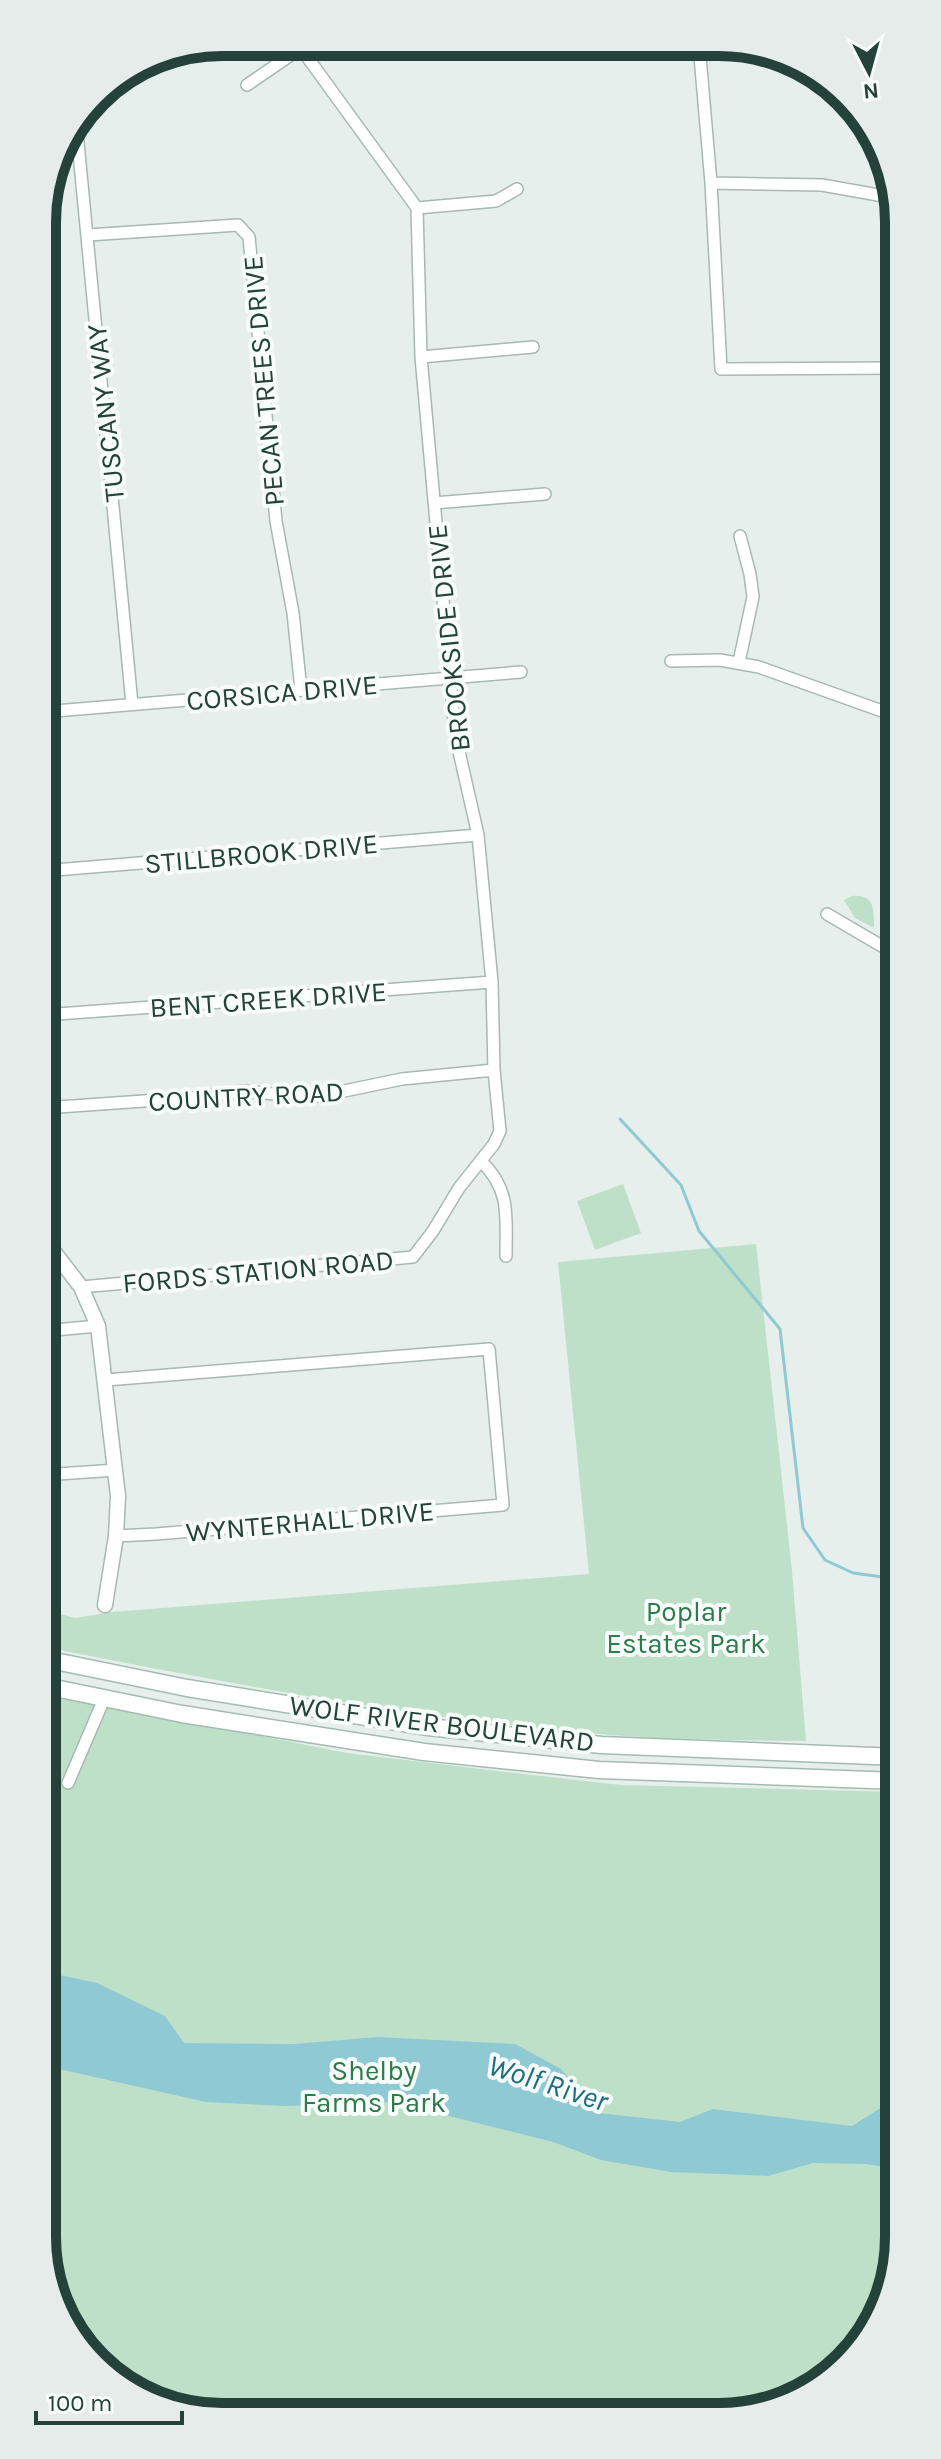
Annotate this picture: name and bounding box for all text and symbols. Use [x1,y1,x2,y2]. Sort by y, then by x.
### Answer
north arrow [829,32,909,112]
text: N [862,77,880,105]
street label: PECAN TREES DRIVE [236,254,291,508]
street label: TUSCANY WAY [80,322,131,503]
street label: BROOKSIDE DRIVE [420,523,477,753]
street label: CORSICA DRIVE [185,668,379,717]
street label: STILLBROOK DRIVE [143,827,379,880]
street label: BENT CREEK DRIVE [148,975,388,1024]
street label: COUNTRY ROAD [147,1075,345,1118]
street label: FORDS STATION ROAD [121,1243,395,1300]
street label: WYNTERHALL DRIVE [185,1494,436,1549]
park label: Poplar Estates Park [606,1595,766,1660]
street label: WOLF RIVER BOULEVARD [288,1688,596,1759]
water label: Wolf River [484,2047,614,2120]
park label: Shelby Farms Park [302,2054,446,2119]
scale bar [36,2375,182,2425]
text: 100 m [48,2389,113,2417]

